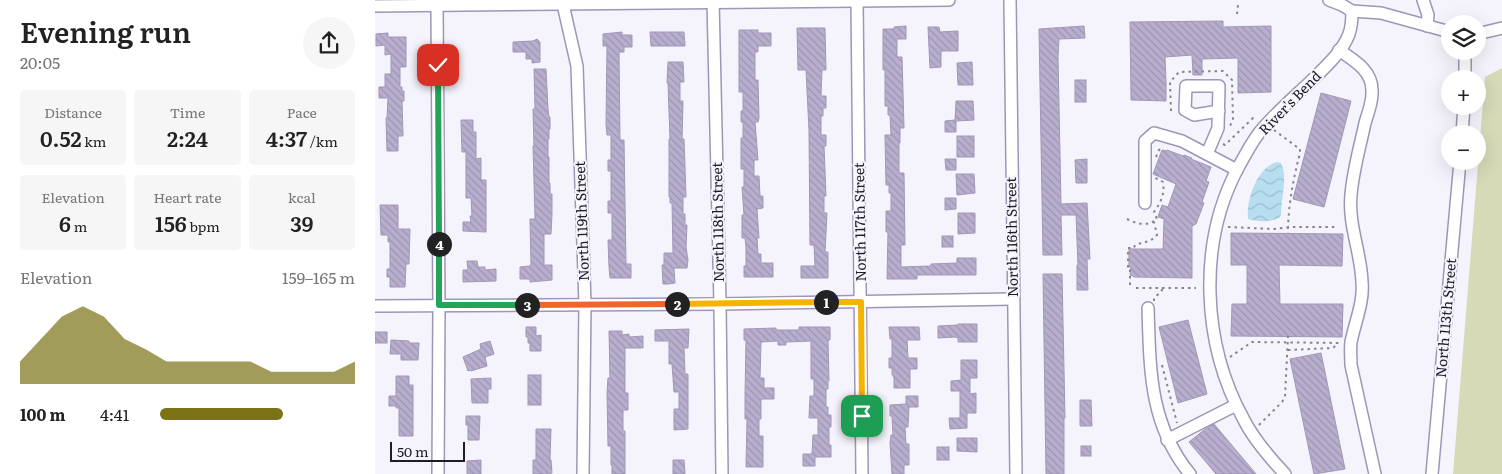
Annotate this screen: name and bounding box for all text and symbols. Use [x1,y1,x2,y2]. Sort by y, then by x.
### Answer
text: Evening run [20,10,191,52]
map controls [1441,15,1486,170]
button: layers [1441,15,1486,60]
button: share [303,17,355,69]
pin [417,44,459,86]
text: 20:05 [20,50,60,74]
icon: check [424,51,452,79]
street label: River's Bend [1254,65,1325,139]
button: + [1441,70,1486,115]
text: Distance [44,102,102,122]
text: Time [170,102,205,122]
text: Pace [287,102,317,122]
text: 0.52 [40,122,81,153]
text: 2:24 [167,122,208,153]
text: 4:37 [266,122,307,153]
button: − [1441,125,1486,170]
text: km [81,131,106,151]
text: /km [307,131,338,151]
street label: North 119th Street [569,160,593,281]
street label: North 118th Street [706,161,728,282]
street label: North 117th Street [848,162,870,282]
street label: North 116th Street [1000,176,1022,297]
text: Elevation [42,187,105,207]
text: Heart rate [154,187,221,207]
text: kcal [288,187,316,207]
text: 6 [59,207,71,238]
text: 156 [155,207,187,238]
text: 39 [290,207,313,238]
text: m [71,216,87,236]
text: bpm [187,216,220,236]
pin: 4 [427,232,451,256]
text: 4 [435,234,444,254]
street label: North 113th Street [1430,257,1460,379]
text: Elevation [20,265,92,289]
text: 159–165 m [282,265,355,289]
pin: 1 [813,290,839,314]
pin: 3 [515,292,539,318]
pin: 2 [665,292,689,316]
text: 1 [824,292,829,312]
text: 2 [674,294,681,314]
text: 3 [524,295,531,315]
pin [841,395,883,437]
text: 100 m [20,402,66,426]
text: 4:41 [100,402,129,426]
icon: arrive [848,402,876,430]
scale bar [390,439,465,462]
text: 50 m [397,441,429,461]

